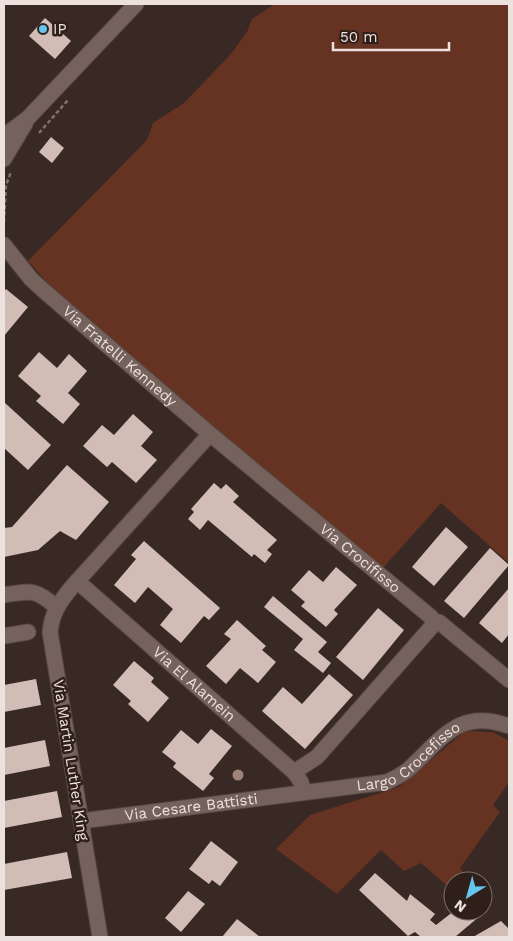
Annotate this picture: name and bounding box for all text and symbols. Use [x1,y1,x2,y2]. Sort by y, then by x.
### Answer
place label: IP [53,20,67,38]
scale bar [333,20,449,52]
marker: IP [37,23,49,35]
text: 50 m [340,28,377,46]
street label: Via Fratelli Kennedy [59,302,181,411]
street label: Via Crocifisso [316,520,404,597]
street label: Via El Alamein [149,643,239,725]
street label: Via Martin Luther King [49,678,93,842]
street label: Largo Crocefisso [355,718,463,795]
street label: Via Cesare Battisti [124,790,259,824]
north arrow [443,871,493,921]
text: N [451,897,469,916]

